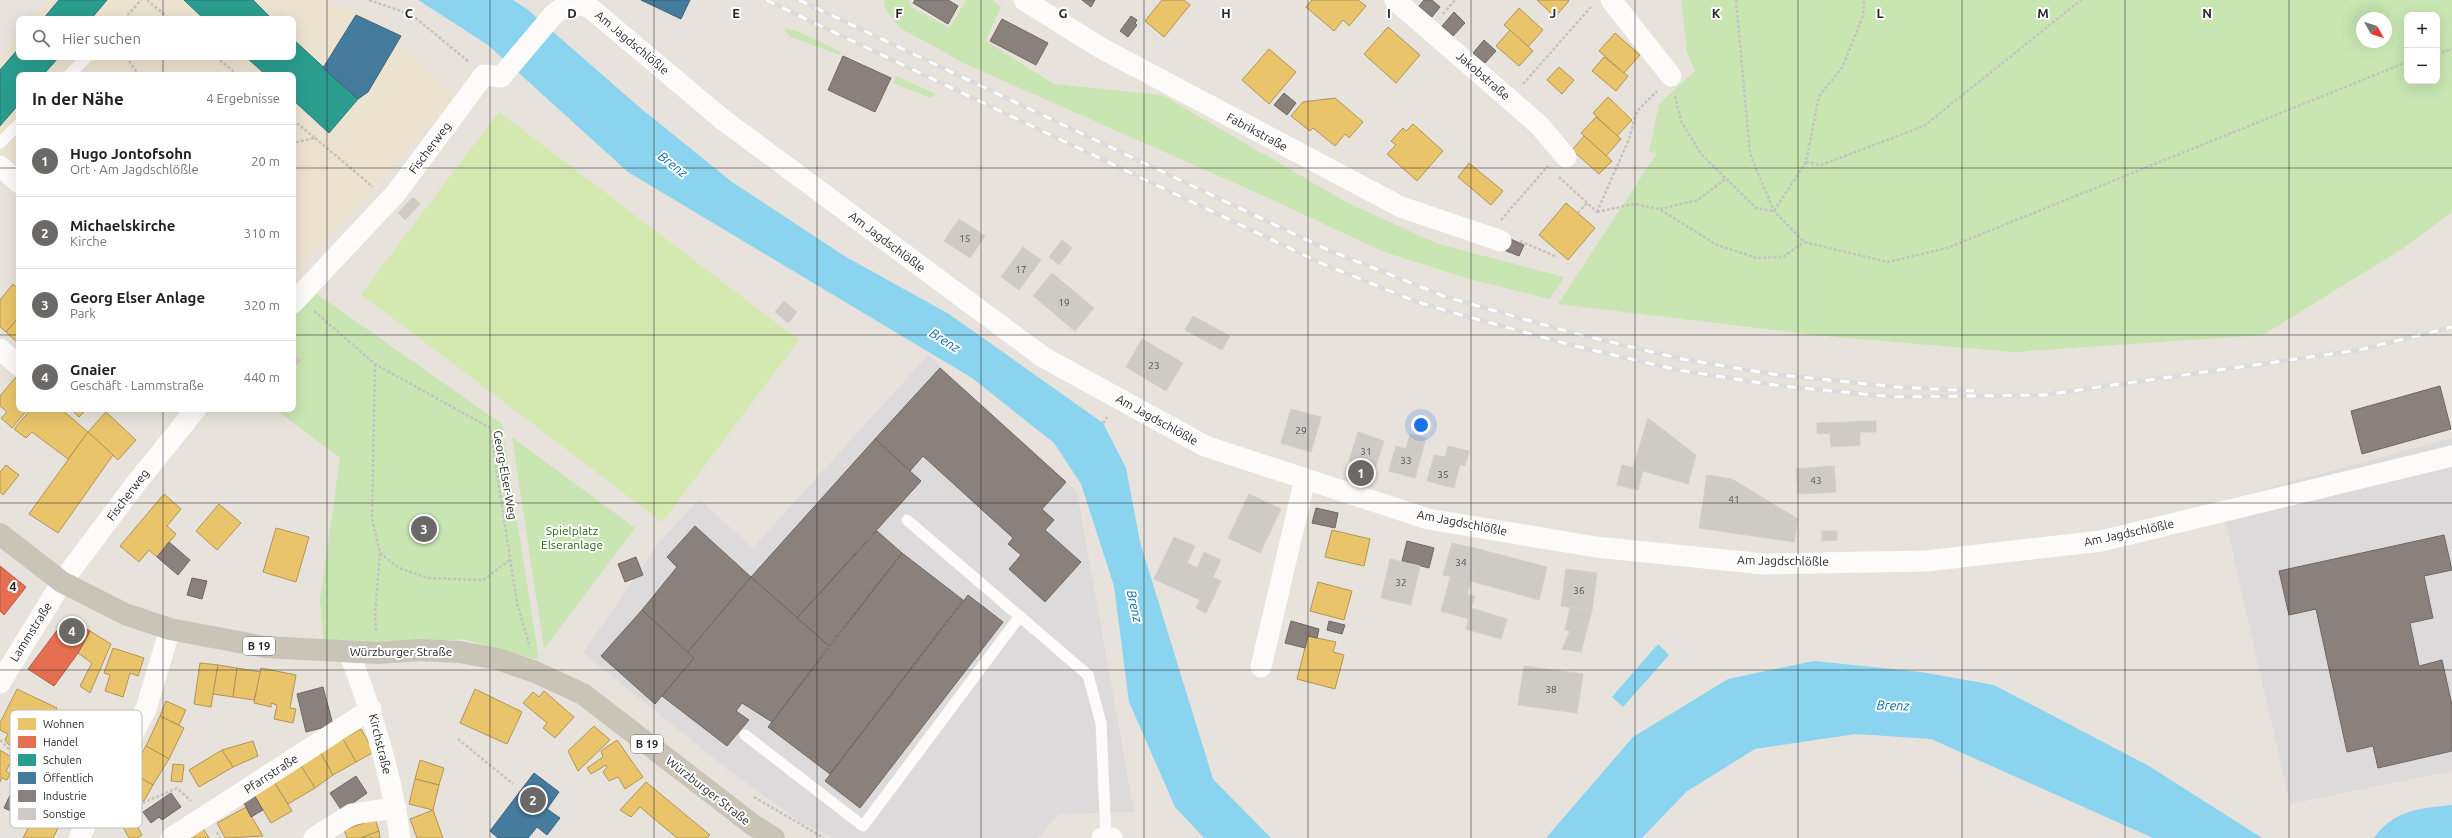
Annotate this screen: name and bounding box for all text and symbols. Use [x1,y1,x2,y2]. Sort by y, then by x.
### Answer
text: C [405,6,414,20]
text: D [567,6,577,20]
text: E [732,6,740,20]
text: F [895,6,903,20]
text: G [1059,6,1068,20]
text: H [1221,6,1231,20]
text: I [1387,6,1391,20]
text: J [1550,6,1556,20]
text: K [1712,6,1721,20]
text: L [1876,6,1884,20]
text: M [2037,6,2049,20]
text: N [2202,6,2212,20]
street label: Am Jagdschlößle [593,8,672,77]
north arrow [2356,12,2392,48]
map controls [2404,12,2440,84]
button: + [2404,12,2440,48]
search box [16,16,296,60]
icon: search [30,27,52,49]
text: Hier suchen [62,30,141,47]
button: − [2404,48,2440,84]
street label: Jakobstraße [1454,49,1513,102]
text: In der Nähe [32,89,124,108]
text: 4 Ergebnisse [206,91,280,105]
street label: Fabrikstraße [1225,110,1290,153]
street label: Fischerweg [406,119,453,176]
text: Hugo Jontofsohn [70,145,192,162]
water label: Brenz [656,148,691,180]
text: 1 [41,154,49,168]
text: 20 m [251,154,280,168]
text: Ort · Am Jagdschlößle [70,162,199,176]
street label: Am Jagdschlößle [847,209,928,274]
text: Michaelskirche [70,217,176,234]
text: 2 [41,226,49,240]
text: 310 m [244,226,280,240]
house number: 15 [959,233,971,244]
text: Kirche [70,234,107,248]
house number: 17 [1015,264,1027,275]
text: Georg Elser Anlage [70,289,205,306]
house number: 19 [1058,297,1070,308]
text: 3 [41,298,49,312]
text: 320 m [244,298,280,312]
text: Park [70,306,96,320]
water label: Brenz [927,325,964,355]
house number: 23 [1148,360,1160,371]
text: Gnaier [70,361,116,378]
text: 4 [41,370,49,384]
text: 440 m [244,370,280,384]
text: Geschäft · Lammstraße [70,378,204,392]
street label: Am Jagdschlößle [1114,392,1201,447]
your location [1411,415,1431,435]
house number: 29 [1295,425,1307,436]
street label: Georg-Elser-Weg [491,429,520,521]
house number: 31 [1360,446,1372,457]
house number: 33 [1400,455,1412,466]
pin: 1 [1348,458,1374,488]
street label: Fischerweg [104,466,151,523]
house number: 35 [1437,469,1449,480]
house number: 43 [1810,475,1822,486]
house number: 41 [1728,494,1740,505]
street label: Am Jagdschlößle [1416,507,1508,538]
pin: 3 [411,514,437,544]
street label: Am Jagdschlößle [2083,517,2175,548]
park label: Spielplatz Elseranlage [541,524,603,551]
street label: Am Jagdschlößle [1737,553,1829,568]
house number: 34 [1455,557,1467,568]
house number: 32 [1395,577,1407,588]
text: 4 [9,579,17,593]
house number: 36 [1573,585,1585,596]
water label: Brenz [1125,589,1146,625]
street label: Lammstraße [7,600,54,664]
pin: 4 [59,616,85,646]
road number: B 19 [243,637,275,655]
street label: Würzburger Straße [350,645,452,658]
house number: 38 [1545,684,1557,695]
water label: Brenz [1876,697,1911,713]
legend [10,710,142,828]
street label: Kirchstraße [367,712,394,775]
text: Wohnen [43,718,84,730]
road number: B 19 [631,735,663,753]
text: Handel [43,736,78,748]
street label: Pfarrstraße [241,751,300,796]
text: Schulen [43,754,82,766]
street label: Würzburger Straße [664,754,753,827]
text: Öffentlich [43,772,94,784]
pin: 2 [520,785,546,815]
text: Industrie [43,790,87,802]
text: Sonstige [43,808,86,820]

